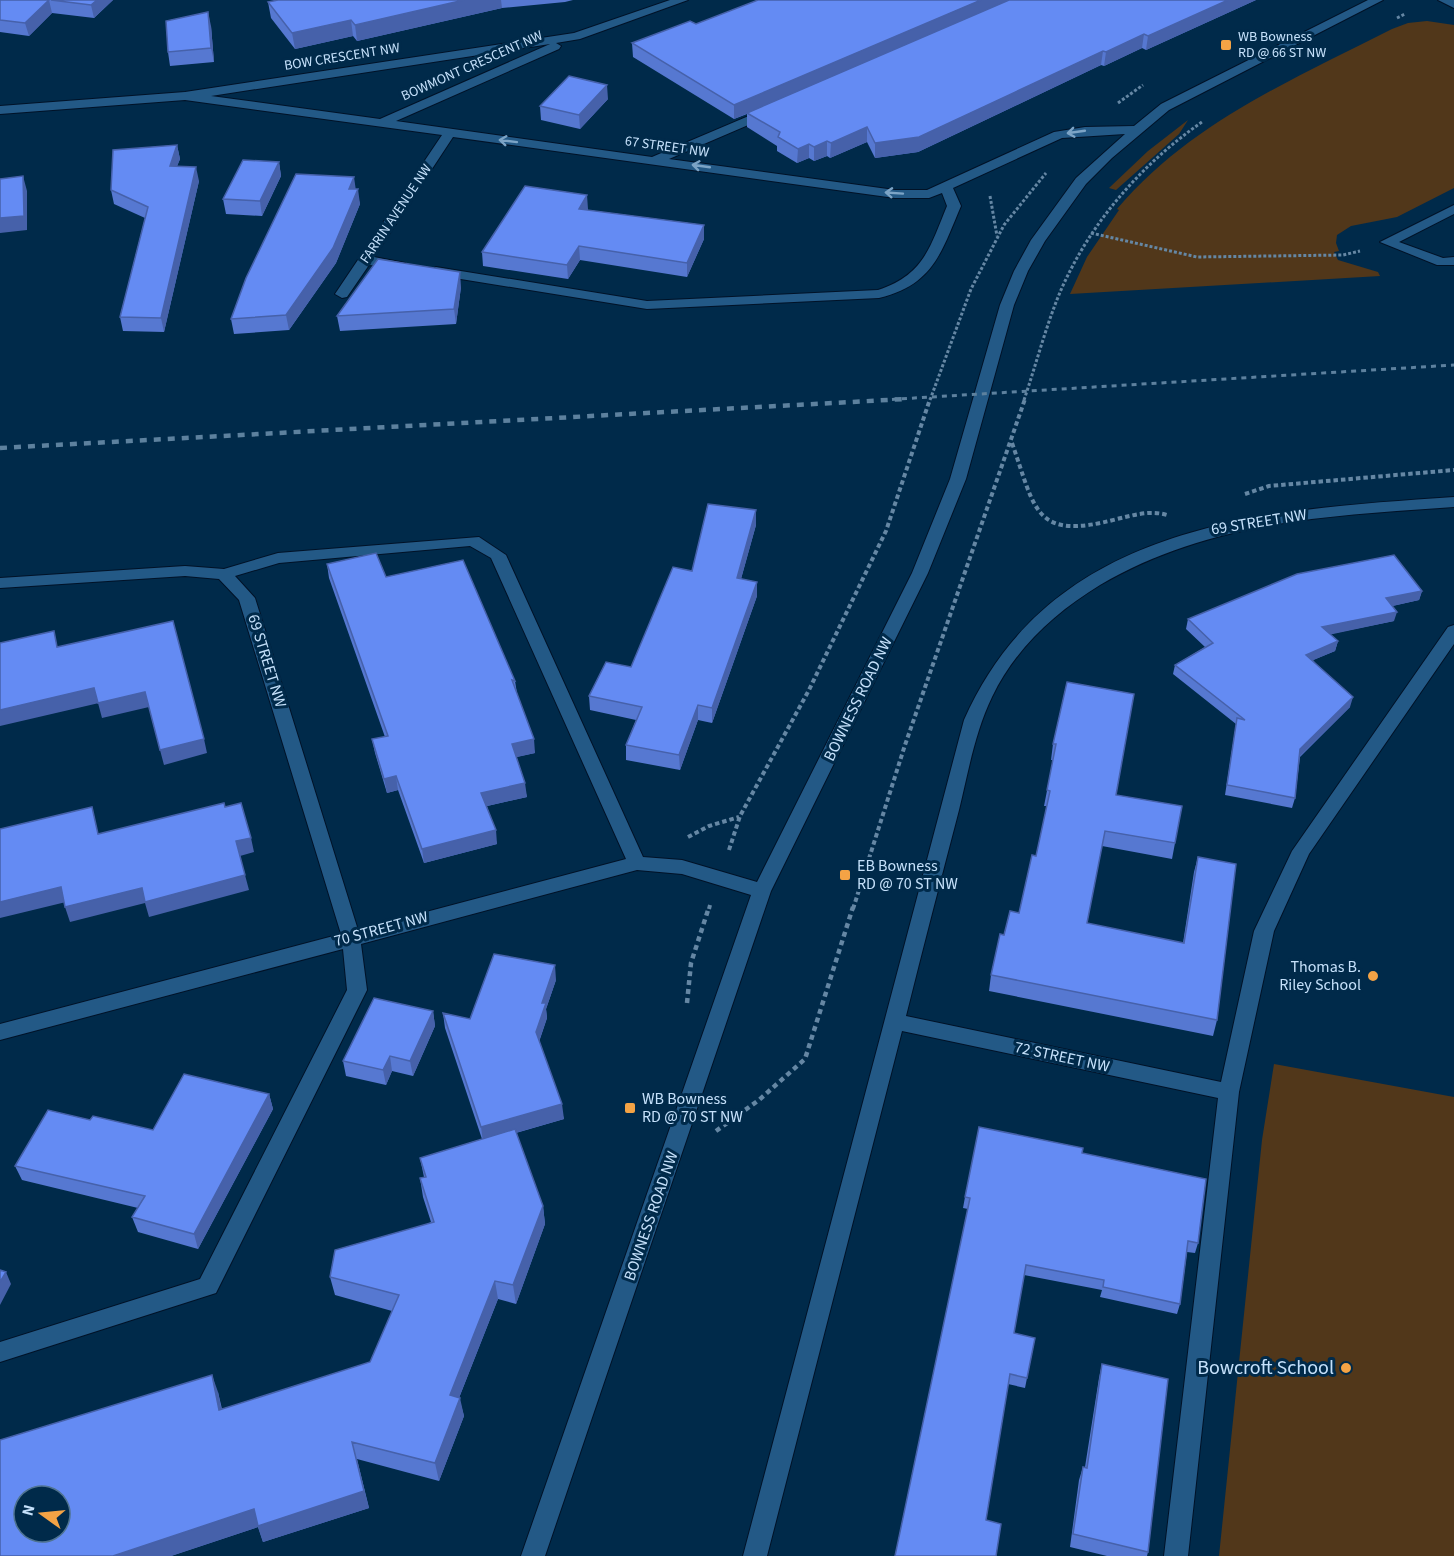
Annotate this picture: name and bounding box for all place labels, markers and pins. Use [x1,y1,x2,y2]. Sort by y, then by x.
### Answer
place label: WB Bowness RD @ 66 ST NW [1238,27,1326,63]
marker: WB Bowness RD @ 66 ST NW [1219,38,1233,52]
place label: EB Bowness RD @ 70 ST NW [857,855,958,895]
marker: EB Bowness RD @ 70 ST NW [838,868,852,882]
place label: Thomas B. Riley School [1279,956,1361,996]
marker: Thomas B. Riley School [1366,969,1380,983]
place label: WB Bowness RD @ 70 ST NW [642,1088,743,1128]
marker: WB Bowness RD @ 70 ST NW [623,1101,637,1115]
place label: Bowcroft School [1197,1354,1334,1382]
marker: Bowcroft School [1339,1361,1353,1375]

